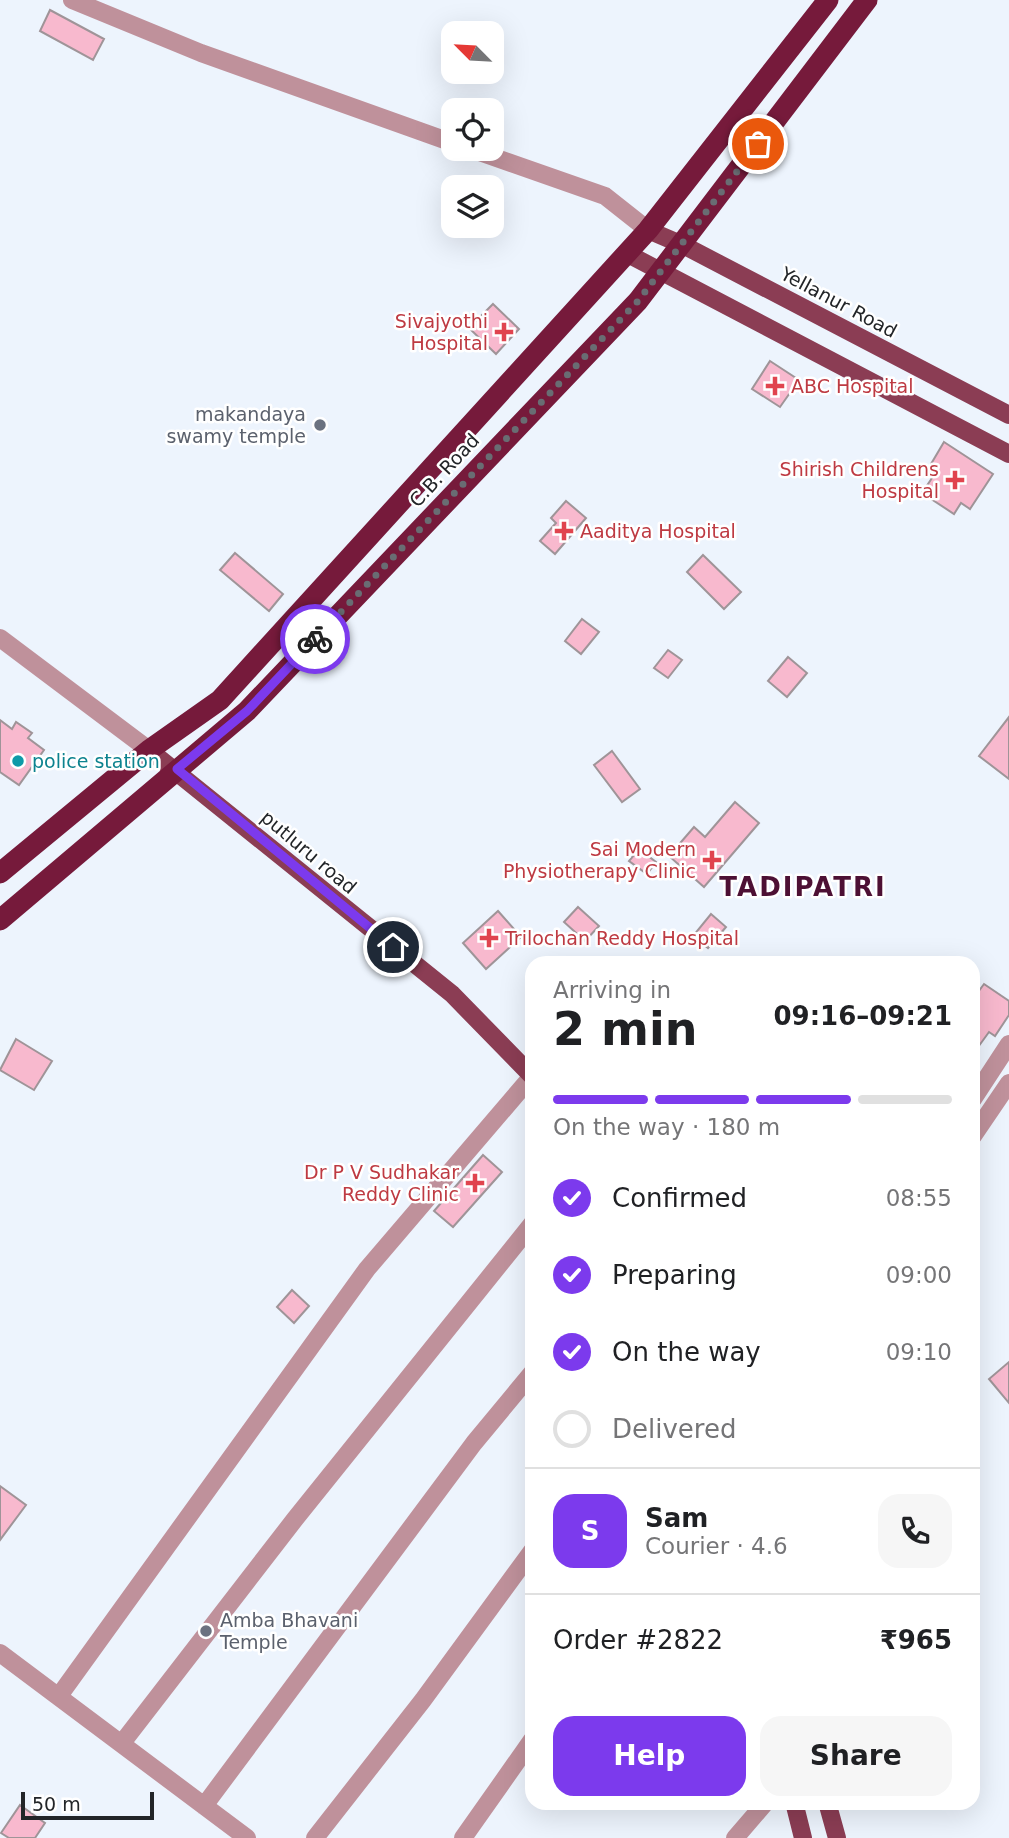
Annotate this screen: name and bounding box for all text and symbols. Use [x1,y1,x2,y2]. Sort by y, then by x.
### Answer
north arrow [441,21,504,84]
map controls [441,21,504,238]
button: locate [441,98,504,161]
pin [728,114,788,174]
icon: bag [739,125,777,163]
button: layers [441,175,504,238]
street label: Yellanur Road [776,262,901,342]
place label: Sivajyothi Hospital [395,310,488,354]
marker: Sivajyothi Hospital [494,322,514,342]
place label: ABC Hospital [791,375,914,397]
marker: ABC Hospital [765,376,785,396]
place label: makandaya swamy temple [166,403,306,447]
marker: makandaya swamy temple [312,417,328,433]
street label: C.B. Road [405,429,483,511]
place label: Shirish Childrens Hospital [780,458,939,502]
marker: Shirish Childrens Hospital [945,470,965,490]
place label: Aaditya Hospital [580,520,736,542]
marker: Aaditya Hospital [554,521,574,541]
courier [280,604,350,674]
icon: bike [296,620,334,658]
place label: police station [32,750,160,772]
marker: police station [10,753,26,769]
street label: putluru road [257,806,361,898]
place label: Sai Modern Physiotherapy Clinic [503,838,696,882]
marker: Sai Modern Physiotherapy Clinic [702,850,722,870]
district label: TADIPATRI [719,872,887,902]
pin [363,917,423,977]
place label: Trilochan Reddy Hospital [504,927,739,949]
icon: home [374,928,412,966]
marker: Trilochan Reddy Hospital [479,928,499,948]
text: Arriving in [553,977,671,1003]
text: 09:16–09:21 [773,1001,952,1031]
text: 2 min [553,1002,697,1056]
text: On the way · 180 m [553,1114,780,1140]
place label: Dr P V Sudhakar Reddy Clinic [304,1161,459,1205]
marker: Dr P V Sudhakar Reddy Clinic [465,1173,485,1193]
icon: check [553,1179,591,1217]
text: Confirmed [612,1183,747,1213]
text: 08:55 [886,1185,952,1211]
icon: check [553,1256,591,1294]
text: Preparing [612,1260,737,1290]
text: 09:00 [886,1262,952,1288]
icon: check [553,1333,591,1371]
text: On the way [612,1337,761,1367]
text: 09:10 [886,1339,952,1365]
text: Delivered [612,1414,736,1444]
button: phone [878,1494,952,1568]
text: Sam [645,1503,708,1533]
text: S [581,1516,599,1546]
text: Courier · 4.6 [645,1533,788,1559]
place label: Amba Bhavani Temple [219,1609,358,1653]
marker: Amba Bhavani Temple [198,1623,214,1639]
text: Order #2822 [553,1625,723,1655]
text: ₹965 [880,1625,952,1655]
button: Help [553,1716,746,1796]
button: Share [760,1716,952,1796]
scale bar [21,1789,154,1821]
text: 50 m [32,1793,81,1815]

